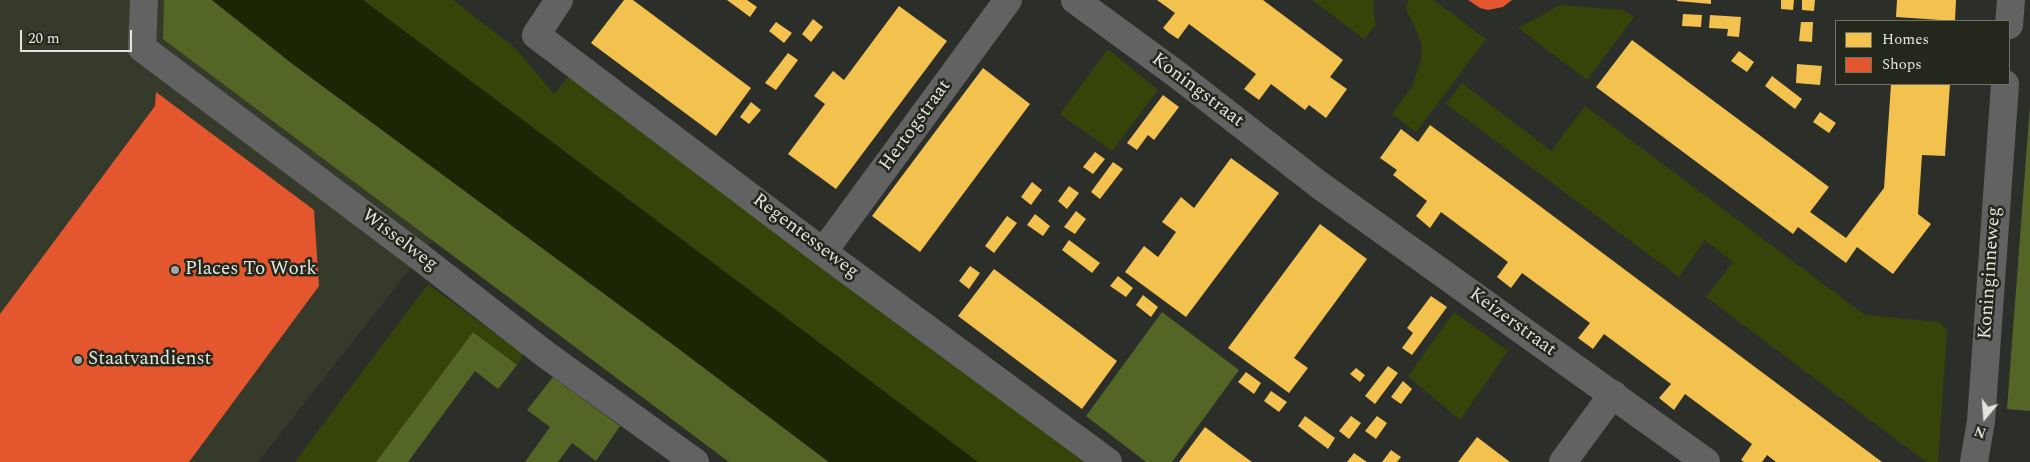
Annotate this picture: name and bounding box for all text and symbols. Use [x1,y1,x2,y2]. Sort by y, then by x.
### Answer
scale bar [22,20,135,52]
legend [1835,20,2010,85]
text: 20 m [28,27,60,50]
text: Homes [1882,28,1929,51]
street label: Koningstraat [1146,49,1248,133]
text: Shops [1882,53,1922,76]
street label: Hertogstraat [875,76,957,176]
street label: Regentesseweg [747,190,863,284]
street label: Wisselweg [356,205,442,277]
street label: Koninginneweg [1975,206,2007,340]
place label: Places To Work [185,259,317,281]
marker: Places To Work [169,264,181,276]
street label: Keizerstraat [1464,284,1560,362]
place label: Staatvandienst [88,349,211,371]
marker: Staatvandienst [72,354,84,366]
north arrow [1960,392,2010,442]
text: N [1972,420,1989,443]

